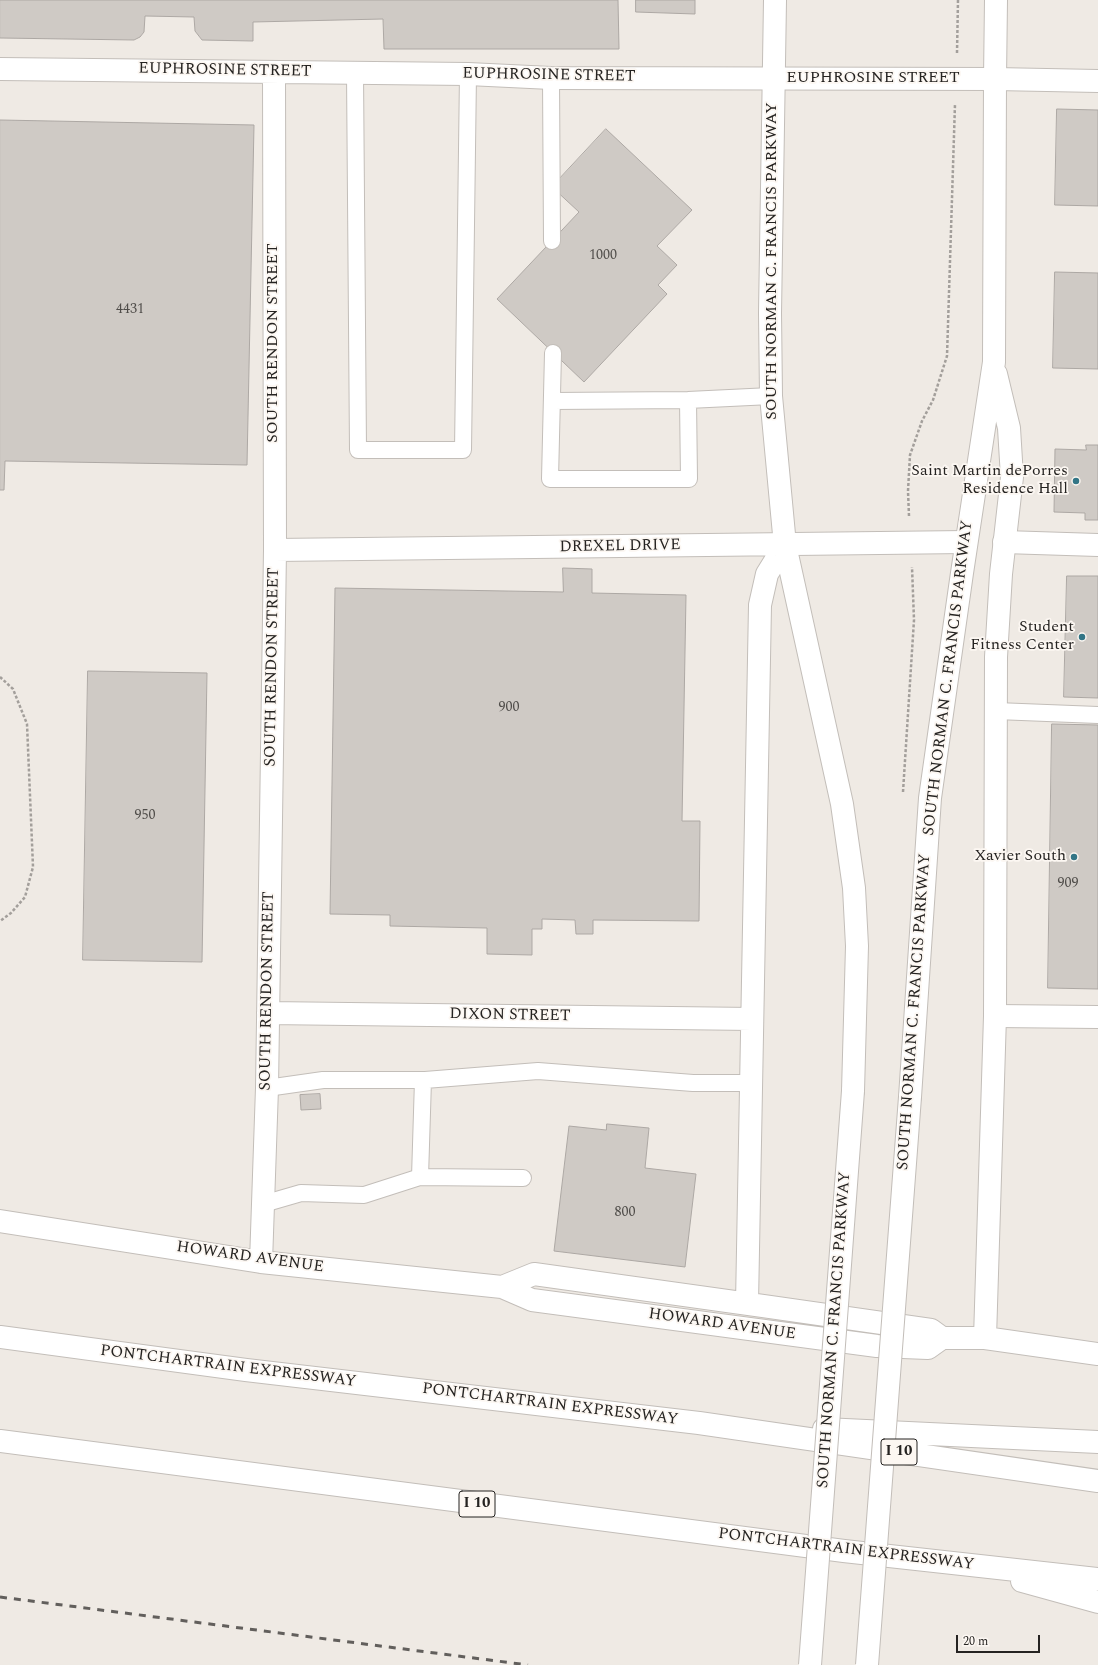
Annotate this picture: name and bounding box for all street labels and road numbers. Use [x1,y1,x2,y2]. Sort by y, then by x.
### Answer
street label: EUPHROSINE STREET [138,60,312,82]
street label: EUPHROSINE STREET [462,65,636,87]
street label: EUPHROSINE STREET [786,69,960,89]
street label: SOUTH NORMAN C. FRANCIS PARKWAY [763,102,783,420]
street label: SOUTH RENDON STREET [264,243,284,443]
street label: SOUTH NORMAN C. FRANCIS PARKWAY [920,519,978,837]
street label: DREXEL DRIVE [559,536,681,558]
street label: SOUTH RENDON STREET [262,567,284,767]
street label: SOUTH NORMAN C. FRANCIS PARKWAY [894,853,936,1171]
street label: SOUTH RENDON STREET [257,891,279,1091]
street label: DIXON STREET [449,1005,571,1027]
street label: SOUTH NORMAN C. FRANCIS PARKWAY [814,1171,856,1489]
street label: HOWARD AVENUE [175,1238,325,1278]
street label: HOWARD AVENUE [647,1305,797,1345]
street label: PONTCHARTRAIN EXPRESSWAY [99,1342,357,1392]
street label: PONTCHARTRAIN EXPRESSWAY [421,1380,679,1430]
road number: I 10 [881,1439,917,1465]
road number: I 10 [459,1491,495,1517]
street label: PONTCHARTRAIN EXPRESSWAY [717,1525,975,1575]

